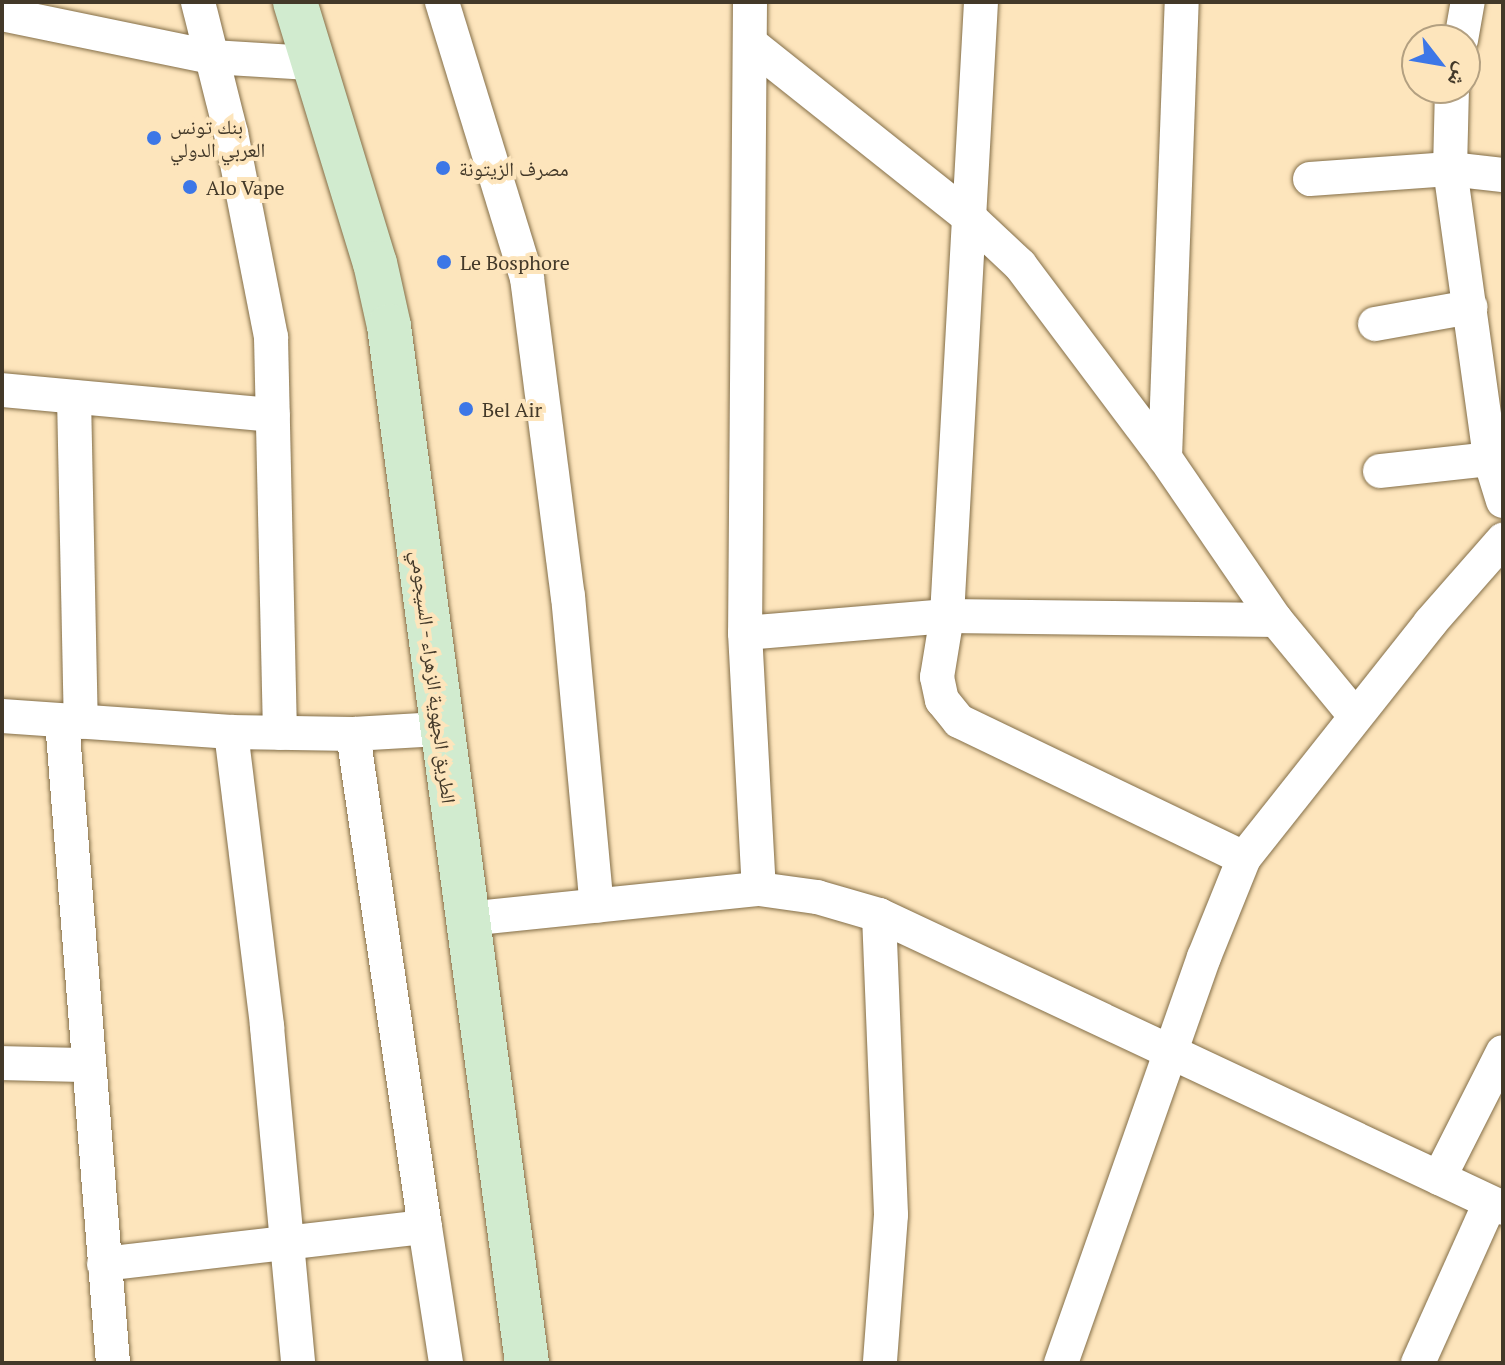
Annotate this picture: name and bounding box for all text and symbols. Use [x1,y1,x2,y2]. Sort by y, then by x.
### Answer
north arrow [1401,24,1481,104]
text: ش [1442,58,1479,93]
place label: بنك تونس العربي الدولي [170,114,265,161]
marker: بنك تونس العربي الدولي [145,129,163,147]
place label: مصرف الزيتونة [459,156,569,180]
marker: مصرف الزيتونة [434,159,452,177]
place label: Alo Vape [206,175,285,199]
marker: Alo Vape [181,178,199,196]
place label: Le Bosphore [460,250,570,274]
marker: Le Bosphore [435,253,453,271]
place label: Bel Air [482,397,543,421]
marker: Bel Air [457,400,475,418]
street label: الطريق الجهوية الزهراء - السيجومي [406,548,462,806]

